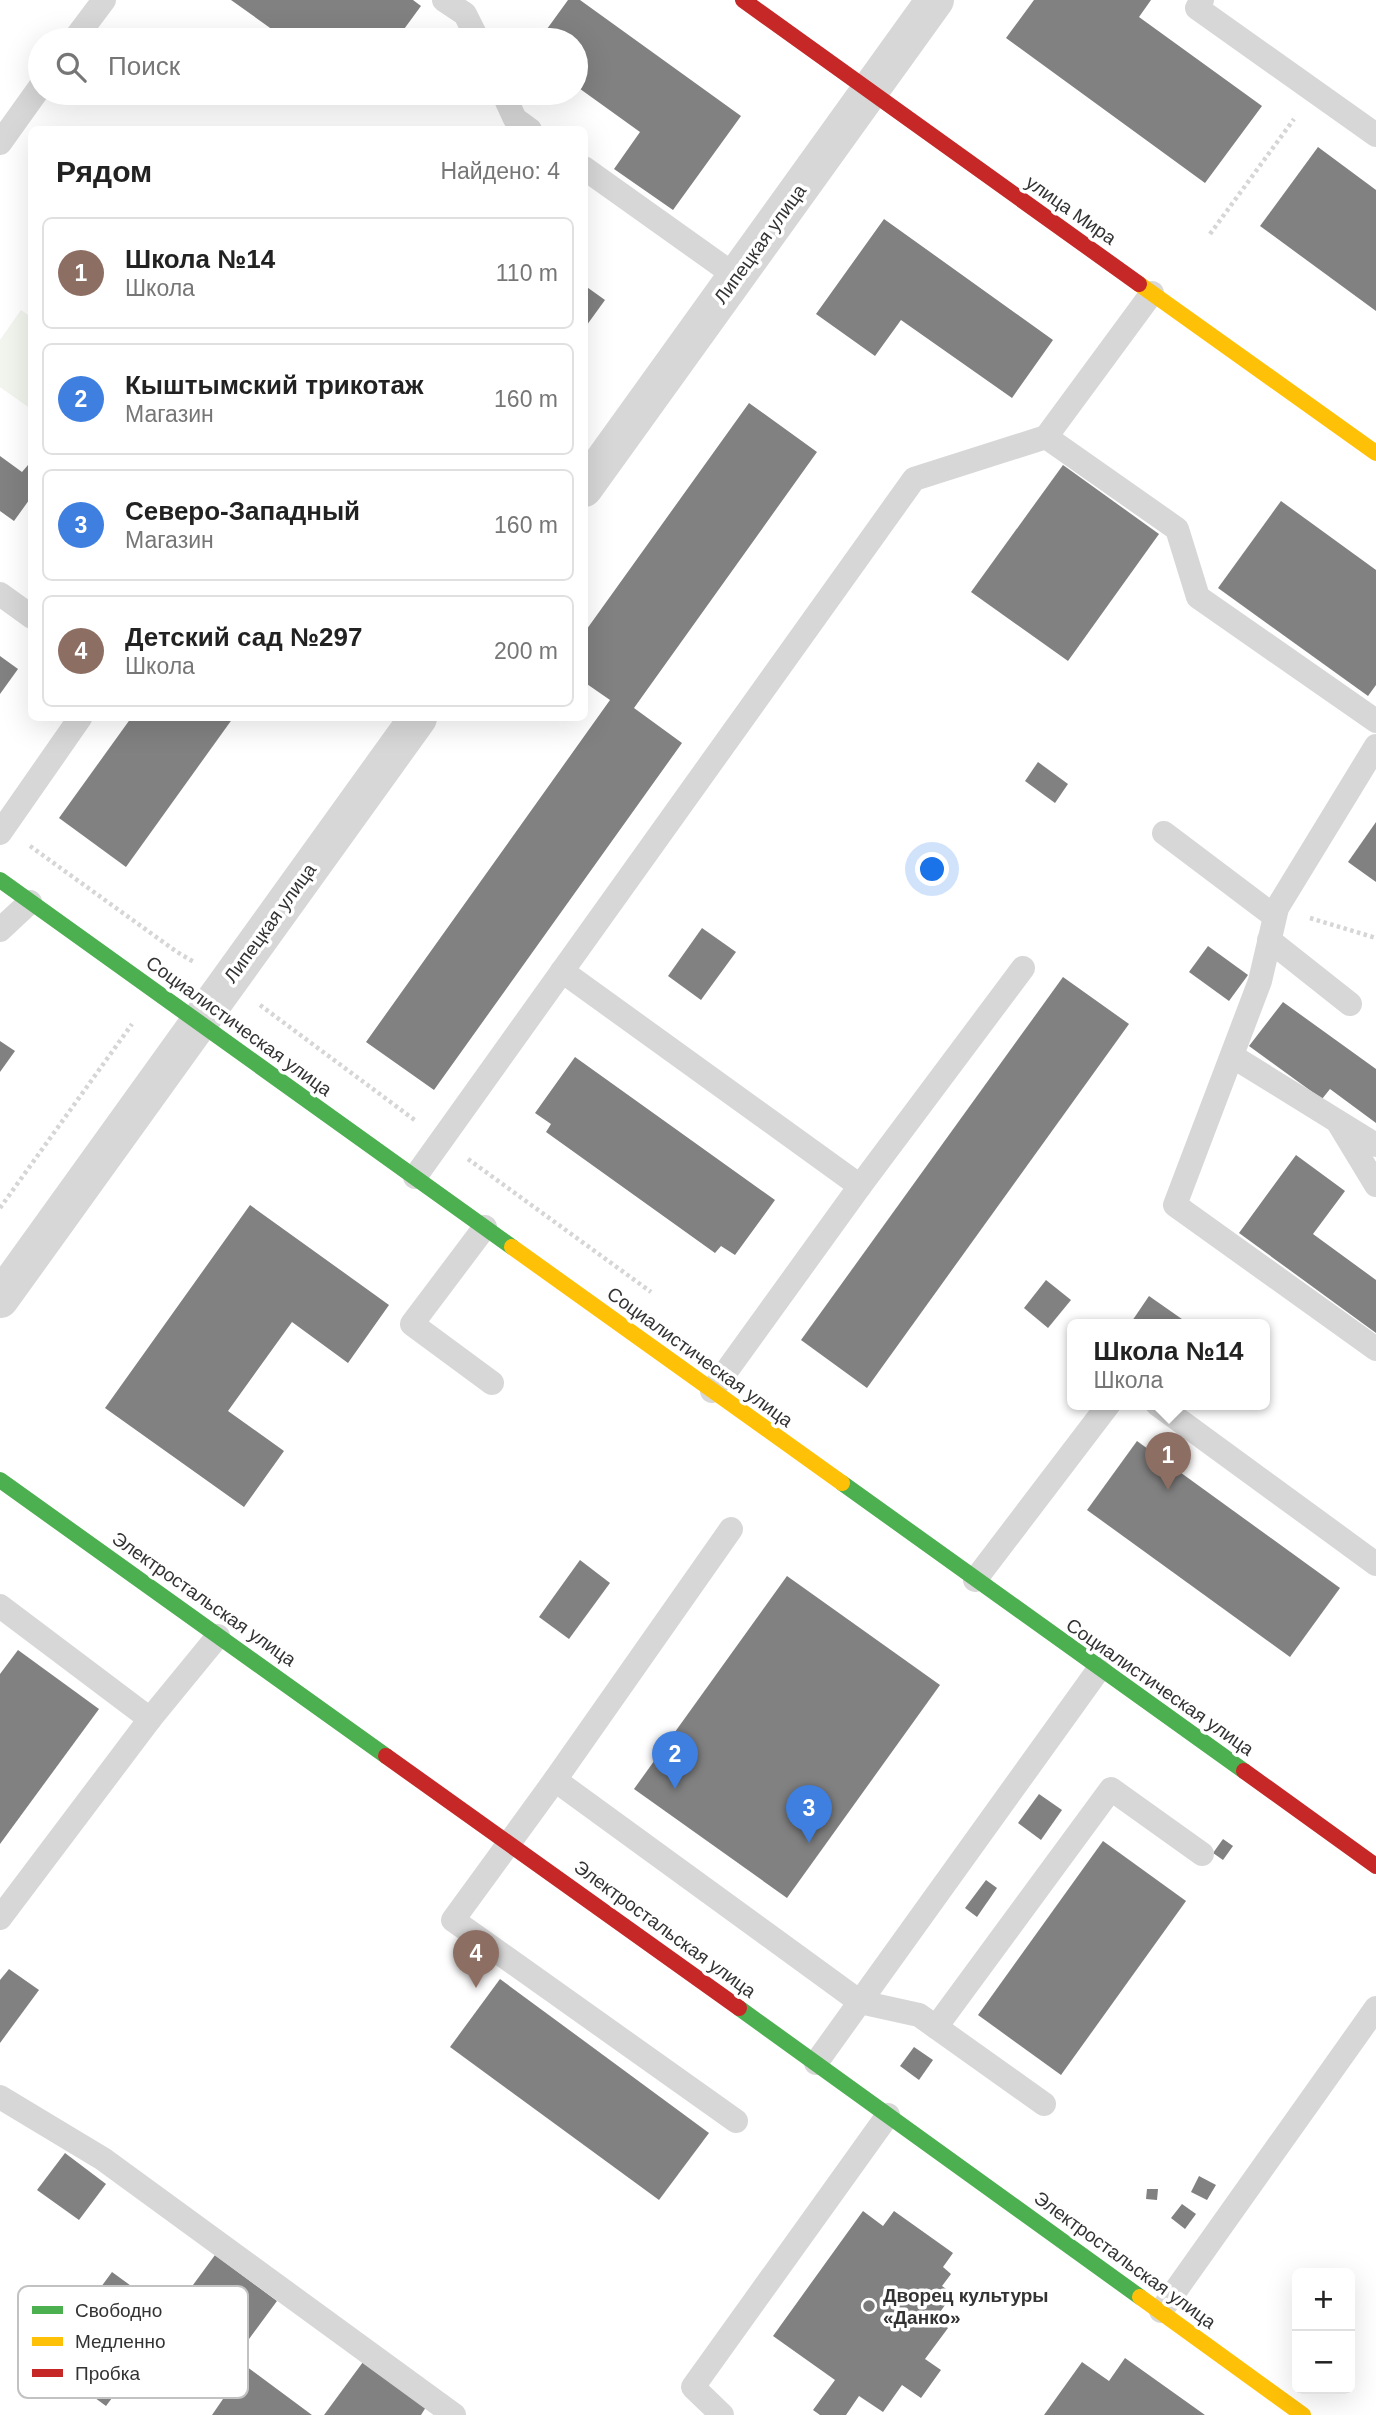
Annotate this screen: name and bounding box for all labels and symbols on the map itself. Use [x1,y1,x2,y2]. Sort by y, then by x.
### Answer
street label: улица Мира [1022,171,1120,249]
street label: Липецкая улица [710,180,810,308]
your location [915,852,949,886]
street label: Липецкая улица [220,859,320,987]
street label: Социалистическая улица [142,952,336,1101]
street label: Социалистическая улица [603,1283,797,1432]
pin: 1 [1145,1432,1191,1490]
street label: Электростальская улица [108,1528,300,1671]
street label: Социалистическая улица [1062,1614,1258,1760]
pin: 2 [652,1731,698,1789]
pin: 3 [786,1785,832,1843]
street label: Электростальская улица [570,1856,760,2002]
pin: 4 [453,1930,499,1988]
street label: Электростальская улица [1030,2187,1220,2333]
place label: Дворец культуры «Данко» [883,2285,1049,2328]
legend [18,2286,248,2398]
marker: Дворец культуры «Данко» [861,2298,877,2314]
text: Свободно [75,2300,162,2321]
text: Медленно [75,2331,165,2352]
text: Пробка [75,2363,140,2384]

